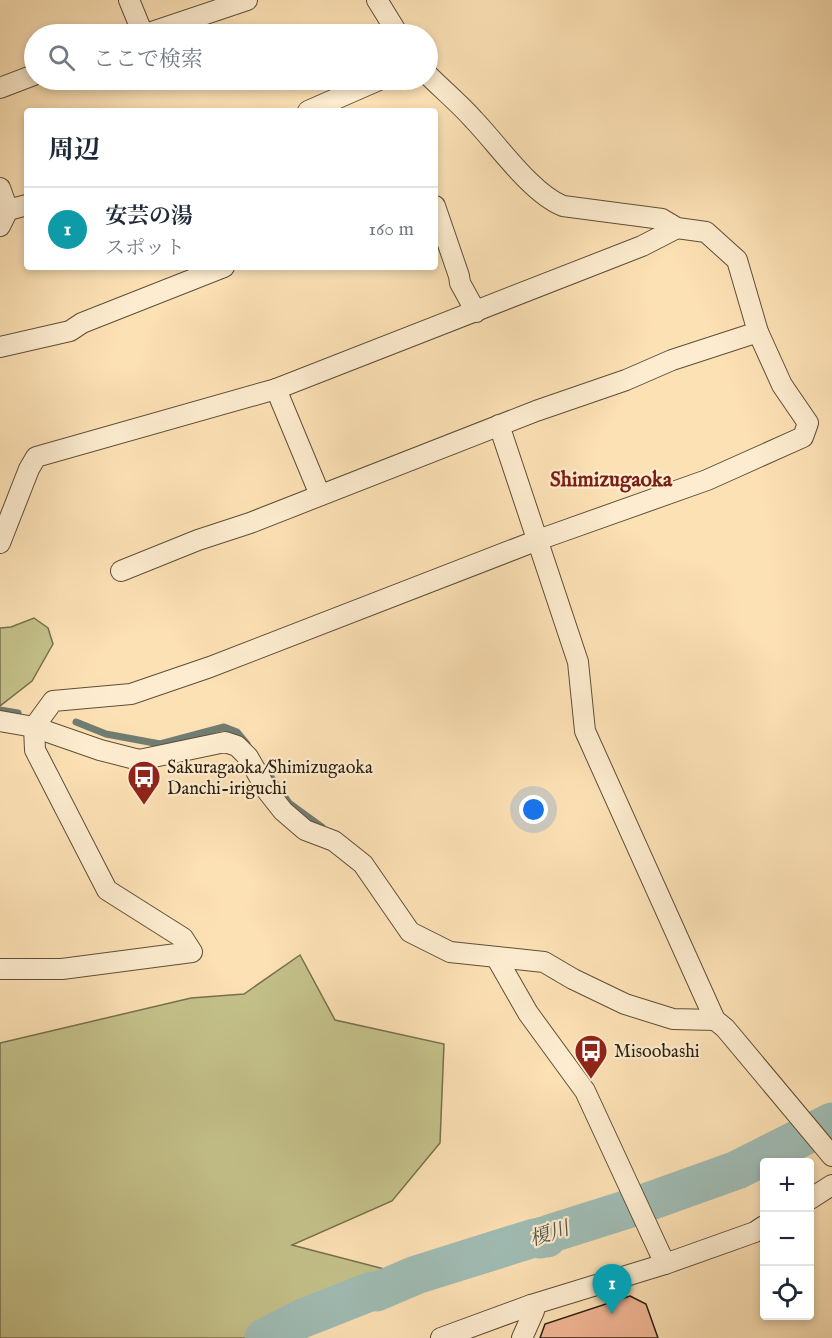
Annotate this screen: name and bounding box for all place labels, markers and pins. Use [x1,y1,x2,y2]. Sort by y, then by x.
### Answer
place label: Sakuragaoka/Shimizugaoka Danchi-iriguchi [167,757,373,801]
bus stop icon: Sakuragaoka/Shimizugaoka Danchi-iriguchi [126,759,162,806]
bus stop icon: Misoobashi [573,1033,609,1080]
place label: Misoobashi [614,1041,700,1064]
pin: 1 [592,1264,632,1314]

